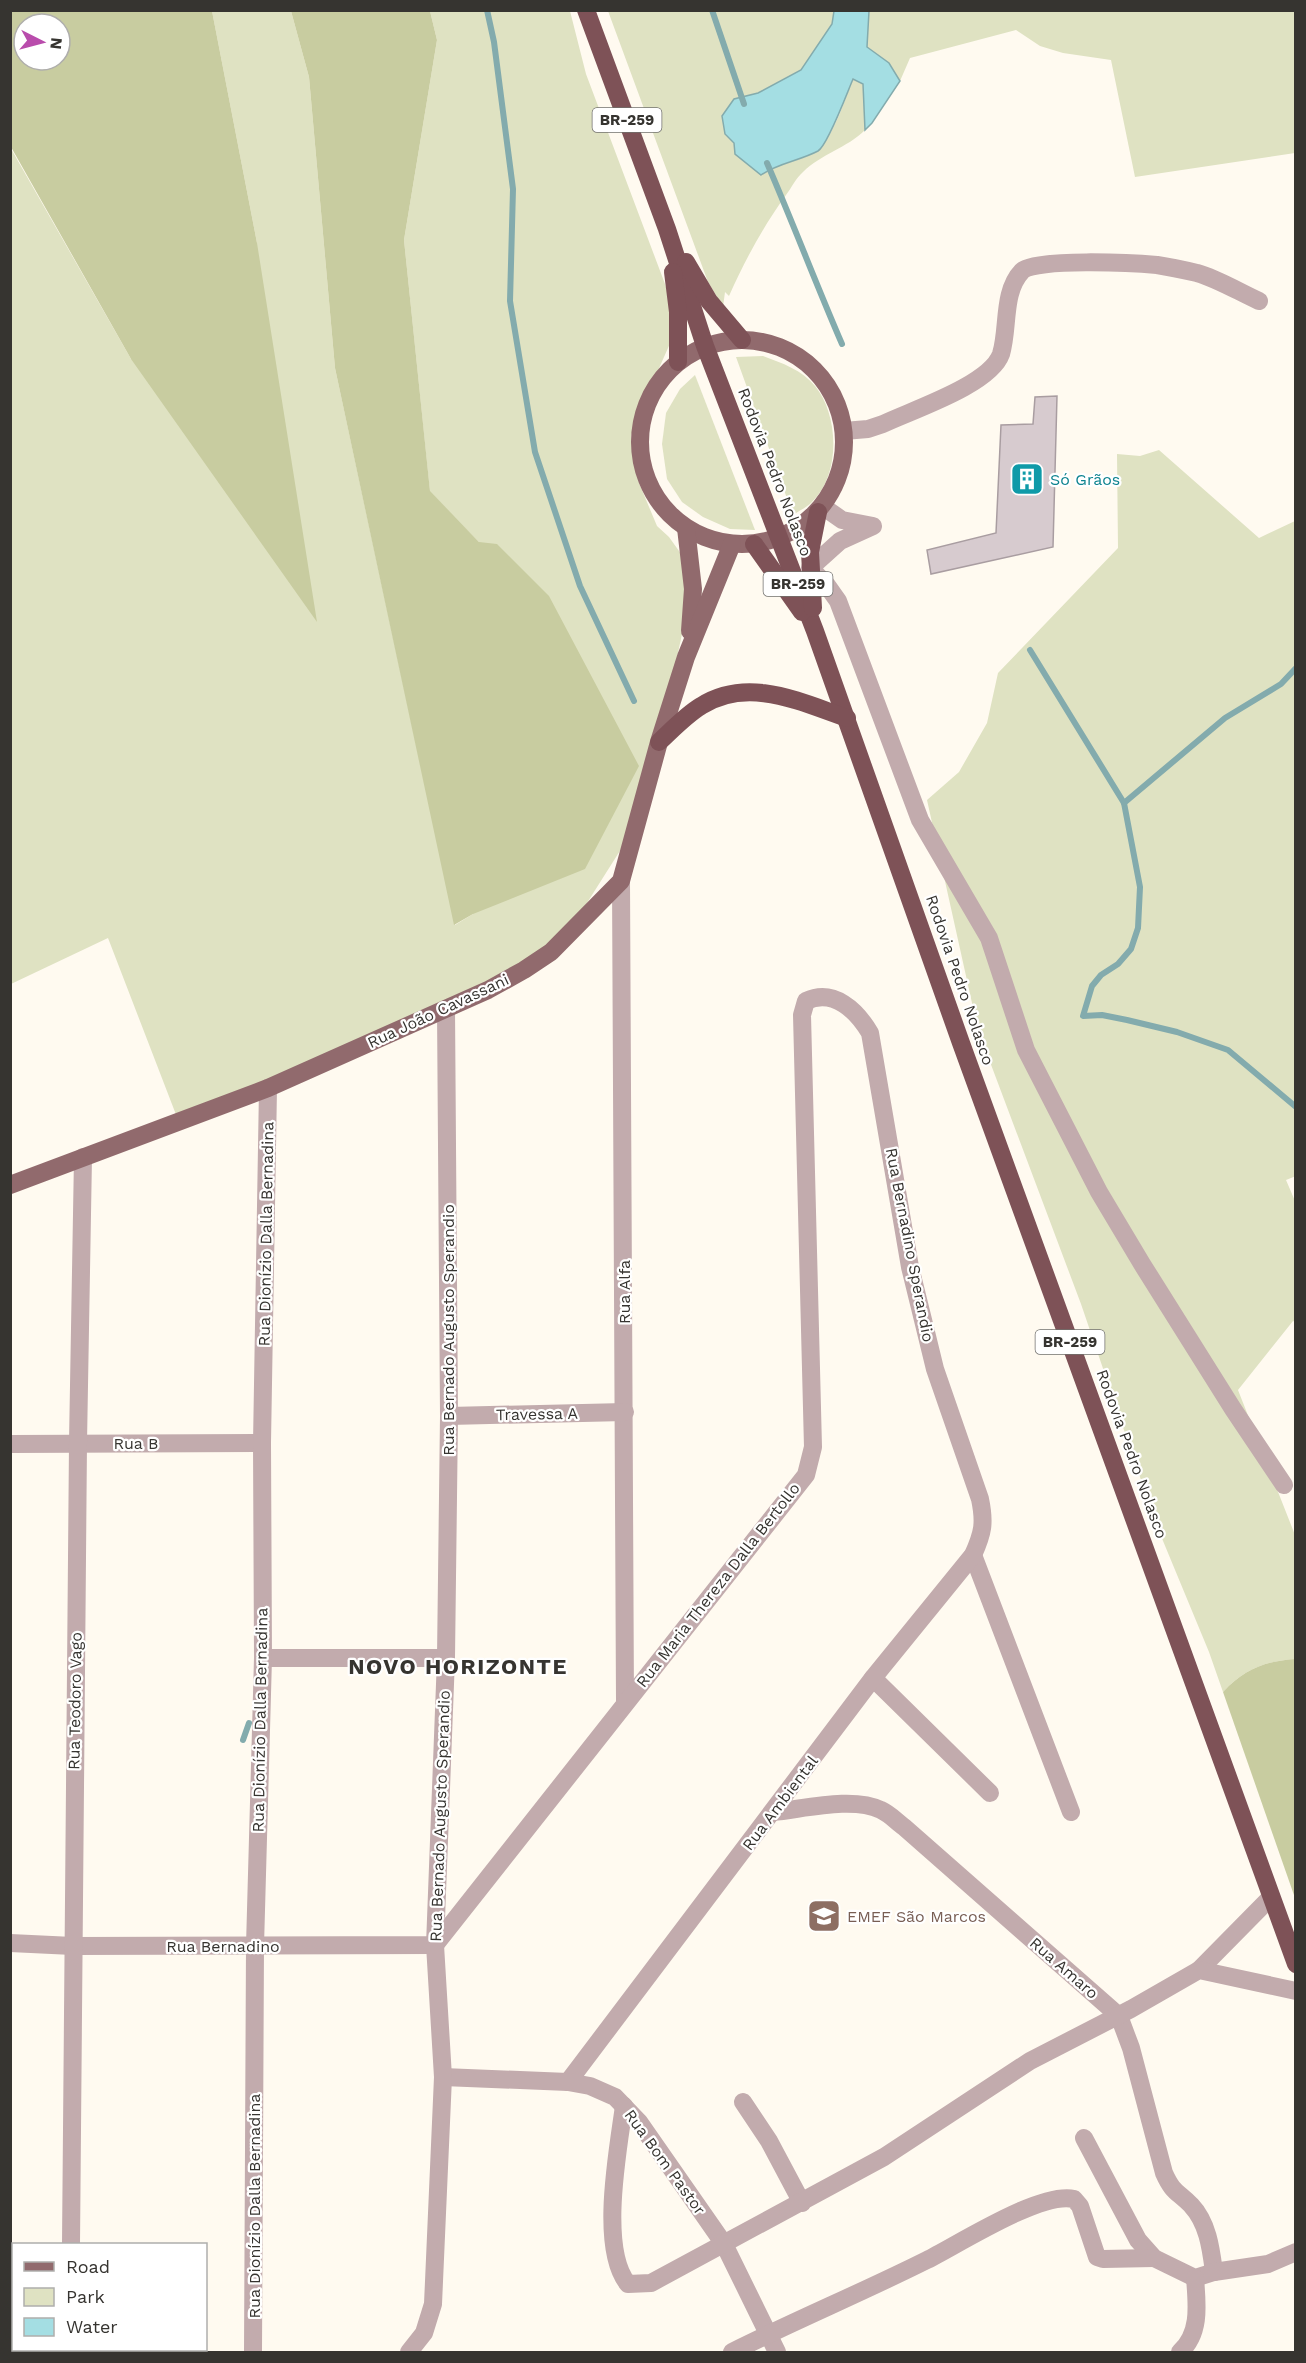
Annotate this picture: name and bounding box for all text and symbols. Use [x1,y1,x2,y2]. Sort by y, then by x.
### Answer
north arrow [12,12,72,72]
text: N [46,37,66,50]
road number: BR-259 [592,108,662,132]
street label: Rodovia Pedro Nolasco [734,385,816,559]
building icon: Só Grãos [1009,461,1045,497]
place label: Só Grãos [1050,470,1120,489]
road number: BR-259 [764,572,832,596]
street label: Rodovia Pedro Nolasco [922,892,998,1068]
street label: Rua João Cavassani [364,970,512,1052]
street label: Rua Dionízio Dalla Bernadina [255,1121,277,1347]
street label: Rua Bernadino Sperandio [882,1146,938,1344]
street label: Rua Bernado Augusto Sperandio [439,1204,458,1456]
street label: Rua Alfa [615,1260,634,1324]
road number: BR-259 [1036,1330,1104,1354]
street label: Rodovia Pedro Nolasco [1093,1367,1171,1541]
street label: Travessa A [496,1404,579,1424]
street label: Rua B [114,1434,158,1453]
street label: Rua Maria Thereza Dalla Bertollo [632,1479,804,1691]
street label: Rua Dionízio Dalla Bernadina [249,1607,271,1833]
street label: Rua Teodoro Vago [64,1632,86,1770]
district label: NOVO HORIZONTE [348,1654,568,1679]
street label: Rua Bernado Augusto Sperandio [426,1690,454,1942]
street label: Rua Ambiental [738,1752,822,1854]
school or university icon: EMEF São Marcos [806,1898,842,1934]
place label: EMEF São Marcos [847,1907,986,1926]
street label: Rua Amaro [1026,1933,1102,2003]
street label: Rua Bernadino [166,1937,280,1956]
street label: Rua Dionízio Dalla Bernadina [245,2094,264,2318]
street label: Rua Bom Pastor [620,2106,710,2219]
legend [12,2243,207,2351]
text: Road [66,2256,110,2277]
text: Park [66,2286,105,2307]
text: Water [66,2316,118,2337]

